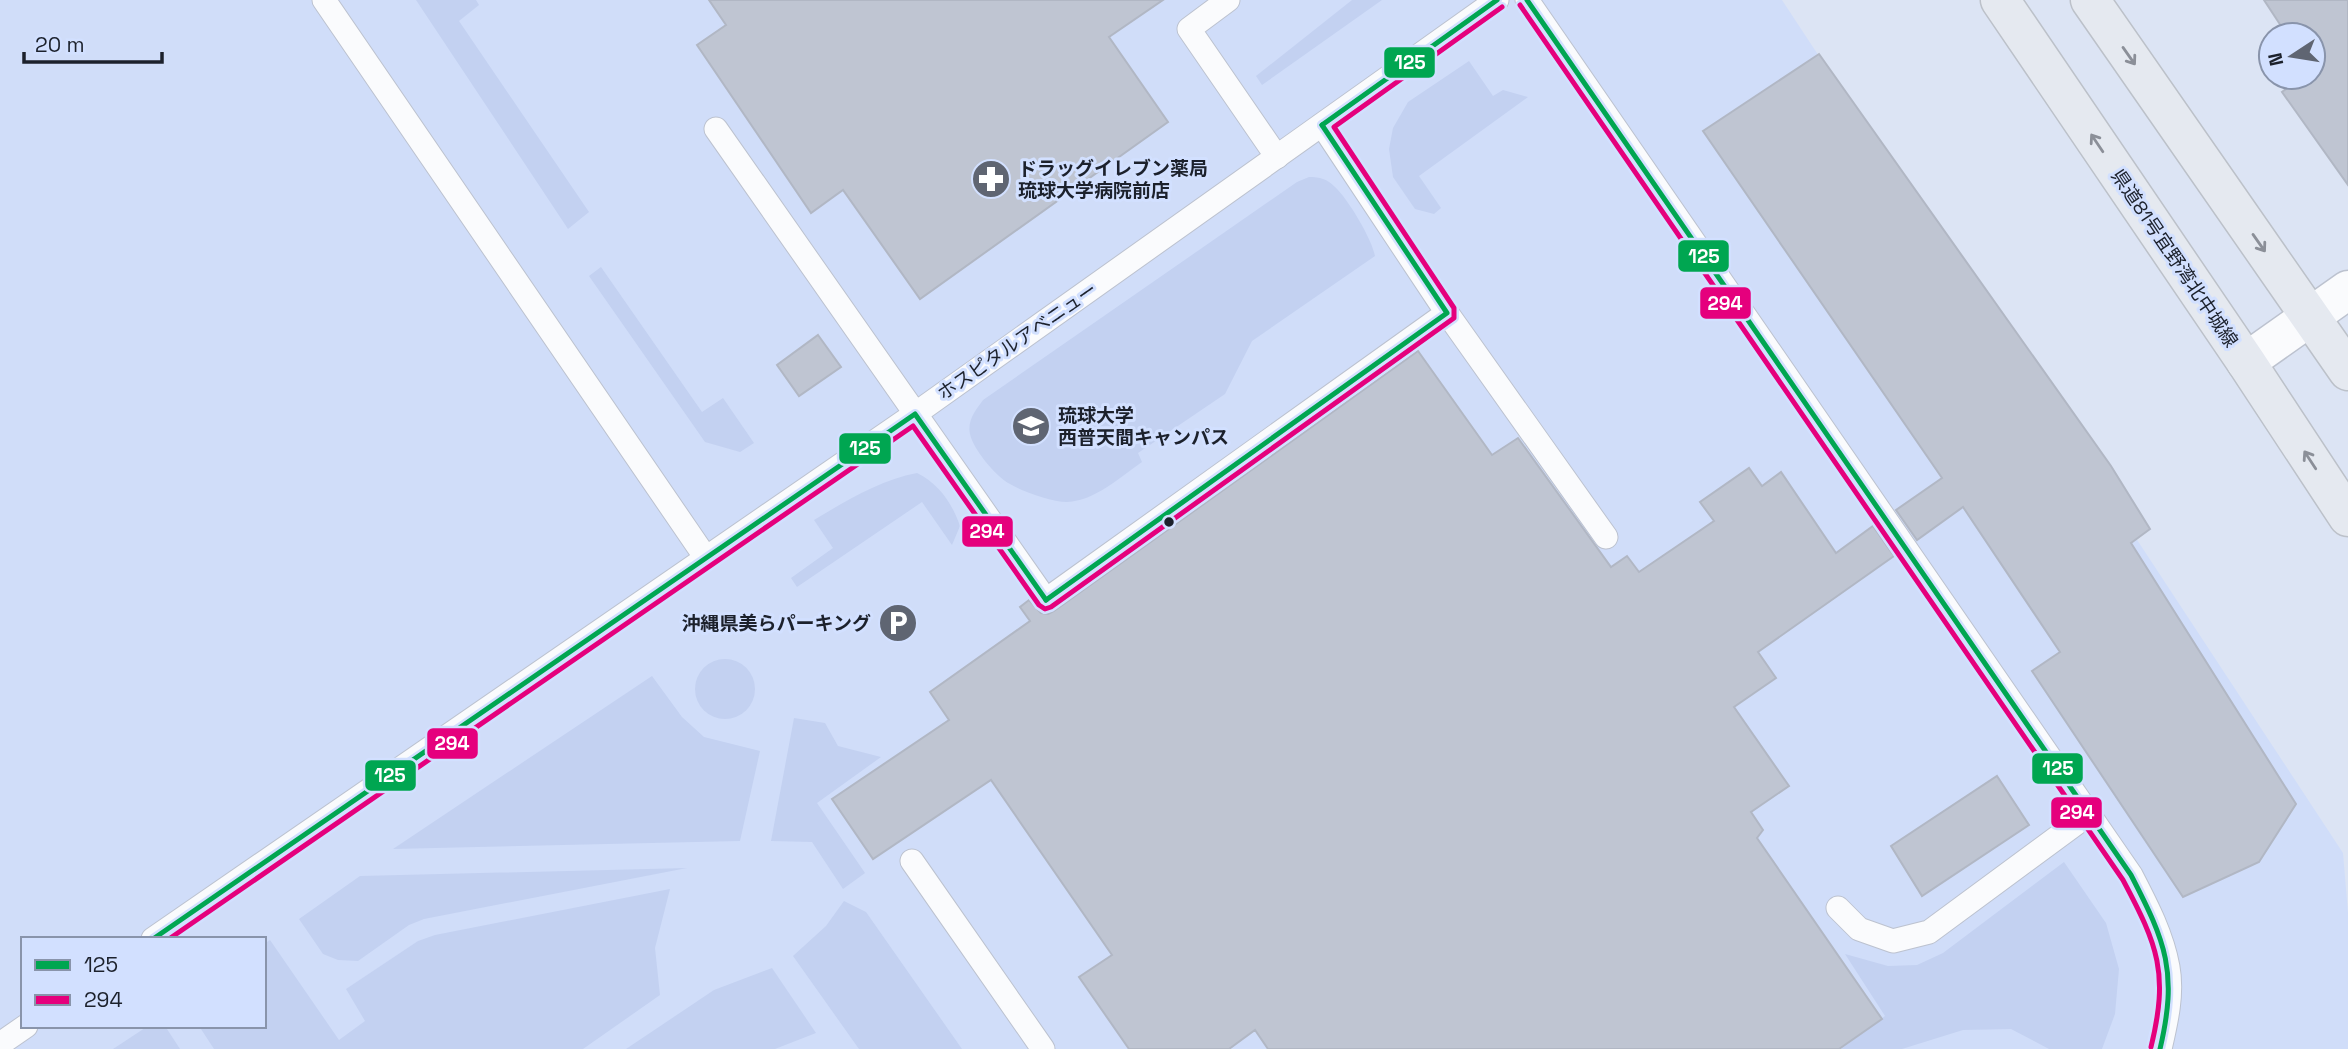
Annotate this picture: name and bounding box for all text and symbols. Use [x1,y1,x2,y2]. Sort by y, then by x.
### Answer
scale bar [24,21,163,65]
north arrow [2257,21,2327,91]
text: 20 m [35,31,85,58]
line badge: 125 [1383,46,1436,79]
one-way arrow [2122,46,2136,65]
text: 125 [1394,50,1426,75]
text: N [2262,51,2289,68]
one-way arrow [2090,134,2104,153]
place label: ドラッグイレブン薬局 琉球大学病院前店 [1018,156,1208,203]
pharmacy icon: ドラッグイレブン薬局 琉球大学病院前店 [970,158,1012,200]
street label: 県道81号宜野湾北中城線 [2106,164,2244,352]
one-way arrow [2252,233,2266,252]
line badge: 125 [1677,239,1730,273]
text: 125 [1688,244,1720,269]
street label: ホスピタルアベニュー [932,277,1102,406]
line badge: 294 [1699,286,1752,320]
text: 294 [1707,291,1743,316]
place label: 琉球大学 西普天間キャンパス [1058,403,1229,450]
school or university icon: 琉球大学 西普天間キャンパス [1010,405,1052,447]
line badge: 125 [838,432,892,465]
text: 125 [849,436,881,461]
one-way arrow [2303,451,2317,470]
line badge: 294 [961,515,1014,548]
unlabelled marker [1162,515,1176,529]
text: 294 [969,519,1005,544]
parking icon: 沖縄県美らパーキング [877,602,919,644]
place label: 沖縄県美らパーキング [682,611,871,636]
line badge: 294 [426,727,479,760]
text: 294 [434,731,470,756]
line badge: 125 [2031,752,2084,785]
text: 125 [2042,756,2074,781]
line badge: 125 [364,759,417,792]
text: 125 [374,763,406,788]
line badge: 294 [2050,796,2103,829]
text: 294 [2059,800,2095,825]
legend [21,937,266,1028]
text: 125 [84,951,118,978]
text: 294 [84,986,123,1013]

